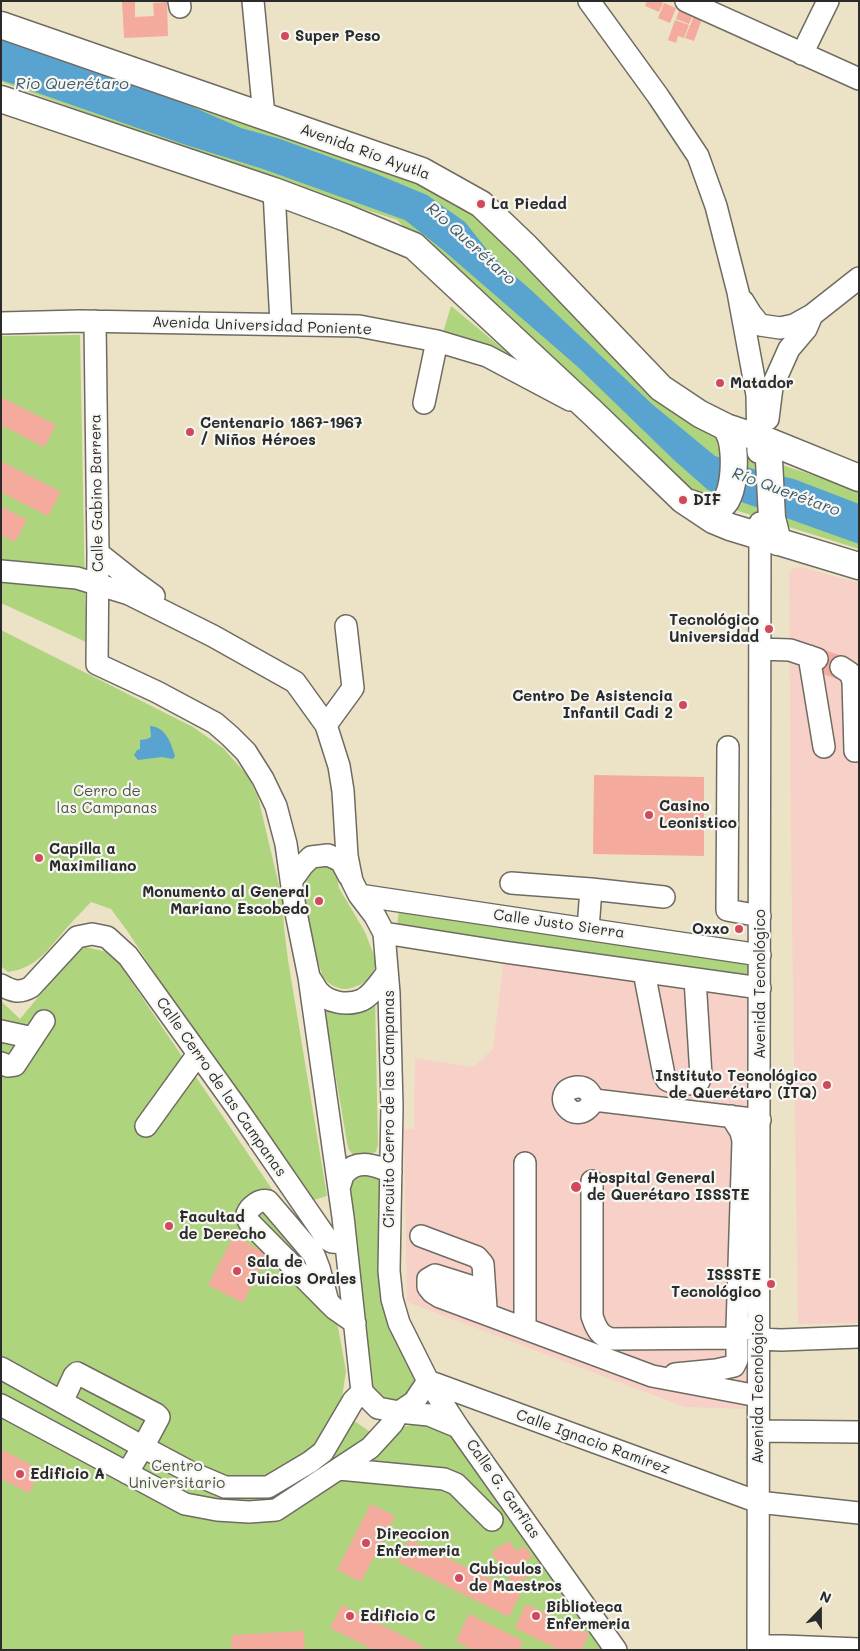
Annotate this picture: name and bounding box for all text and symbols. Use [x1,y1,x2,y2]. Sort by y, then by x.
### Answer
place label: Super Peso [295,27,380,45]
marker: Super Peso [279,30,291,42]
water label: Rio Querétaro [15,74,129,94]
street label: Avenida Río Ayutla [298,120,432,184]
place label: La Piedad [491,195,567,213]
marker: La Piedad [475,198,487,210]
water label: Río Querétaro [422,199,520,289]
street label: Avenida Universidad Poniente [152,313,372,339]
place label: Matador [730,374,794,392]
marker: Matador [714,377,726,389]
street label: Calle Gabino Barrera [87,414,107,572]
place label: Centenario 1867-1967 / Niños Héroes [200,414,362,449]
marker: Centenario 1867-1967 / Niños Héroes [184,426,196,438]
water label: Río Querétaro [729,464,843,520]
place label: DIF [693,491,721,509]
marker: DIF [677,494,689,506]
place label: Tecnológico Universidad [669,611,759,646]
marker: Tecnológico Universidad [763,623,775,635]
place label: Centro De Asistencia Infantil Cadi 2 [512,687,673,722]
marker: Centro De Asistencia Infantil Cadi 2 [677,699,689,711]
park label: Cerro de las Campanas [57,782,157,817]
place label: Casino Leonistico [659,797,737,832]
marker: Casino Leonistico [643,809,655,821]
place label: Capilla a Maximiliano [49,840,136,875]
marker: Capilla a Maximiliano [33,852,45,864]
place label: Monumento al General Mariano Escobedo [142,883,309,918]
marker: Monumento al General Mariano Escobedo [313,895,325,907]
street label: Calle Justo Sierra [492,906,626,942]
street label: Avenida Tecnológico [751,909,769,1059]
place label: Oxxo [692,920,729,938]
marker: Oxxo [733,923,745,935]
street label: Circuito Cerro de las Campanas [380,990,398,1228]
street label: Calle Cerro de las Campanas [152,994,290,1180]
place label: Instituto Tecnológico de Querétaro (ITQ) [655,1067,817,1102]
marker: Instituto Tecnológico de Querétaro (ITQ) [821,1079,833,1091]
place label: Hospital General de Querétaro ISSSTE [587,1169,750,1204]
marker: Hospital General de Querétaro ISSSTE [569,1180,583,1194]
place label: Facultad de Derecho [179,1208,266,1243]
marker: Facultad de Derecho [163,1220,175,1232]
place label: Sala de Juicios Orales [247,1253,356,1288]
marker: Sala de Juicios Orales [231,1265,243,1277]
place label: ISSSTE Tecnológico [671,1266,761,1301]
marker: ISSSTE Tecnológico [765,1278,777,1290]
street label: Avenida Tecnológico [749,1314,767,1464]
street label: Calle Ignacio Ramírez [514,1406,672,1478]
street label: Calle G. Garfias [462,1436,544,1542]
park label: Centro Universitario [129,1457,225,1492]
place label: Edificio A [30,1465,105,1483]
marker: Edificio A [14,1468,26,1480]
place label: Direccion Enfermeria [376,1525,460,1560]
marker: Direccion Enfermeria [360,1537,372,1549]
place label: Cubiculos de Maestros [469,1560,562,1595]
marker: Cubiculos de Maestros [453,1572,465,1584]
north arrow [795,1586,845,1636]
text: N [817,1586,834,1607]
place label: Biblioteca Enfermeria [546,1598,630,1633]
place label: Edificio C [360,1607,435,1625]
marker: Edificio C [344,1610,356,1622]
marker: Biblioteca Enfermeria [530,1610,542,1622]

